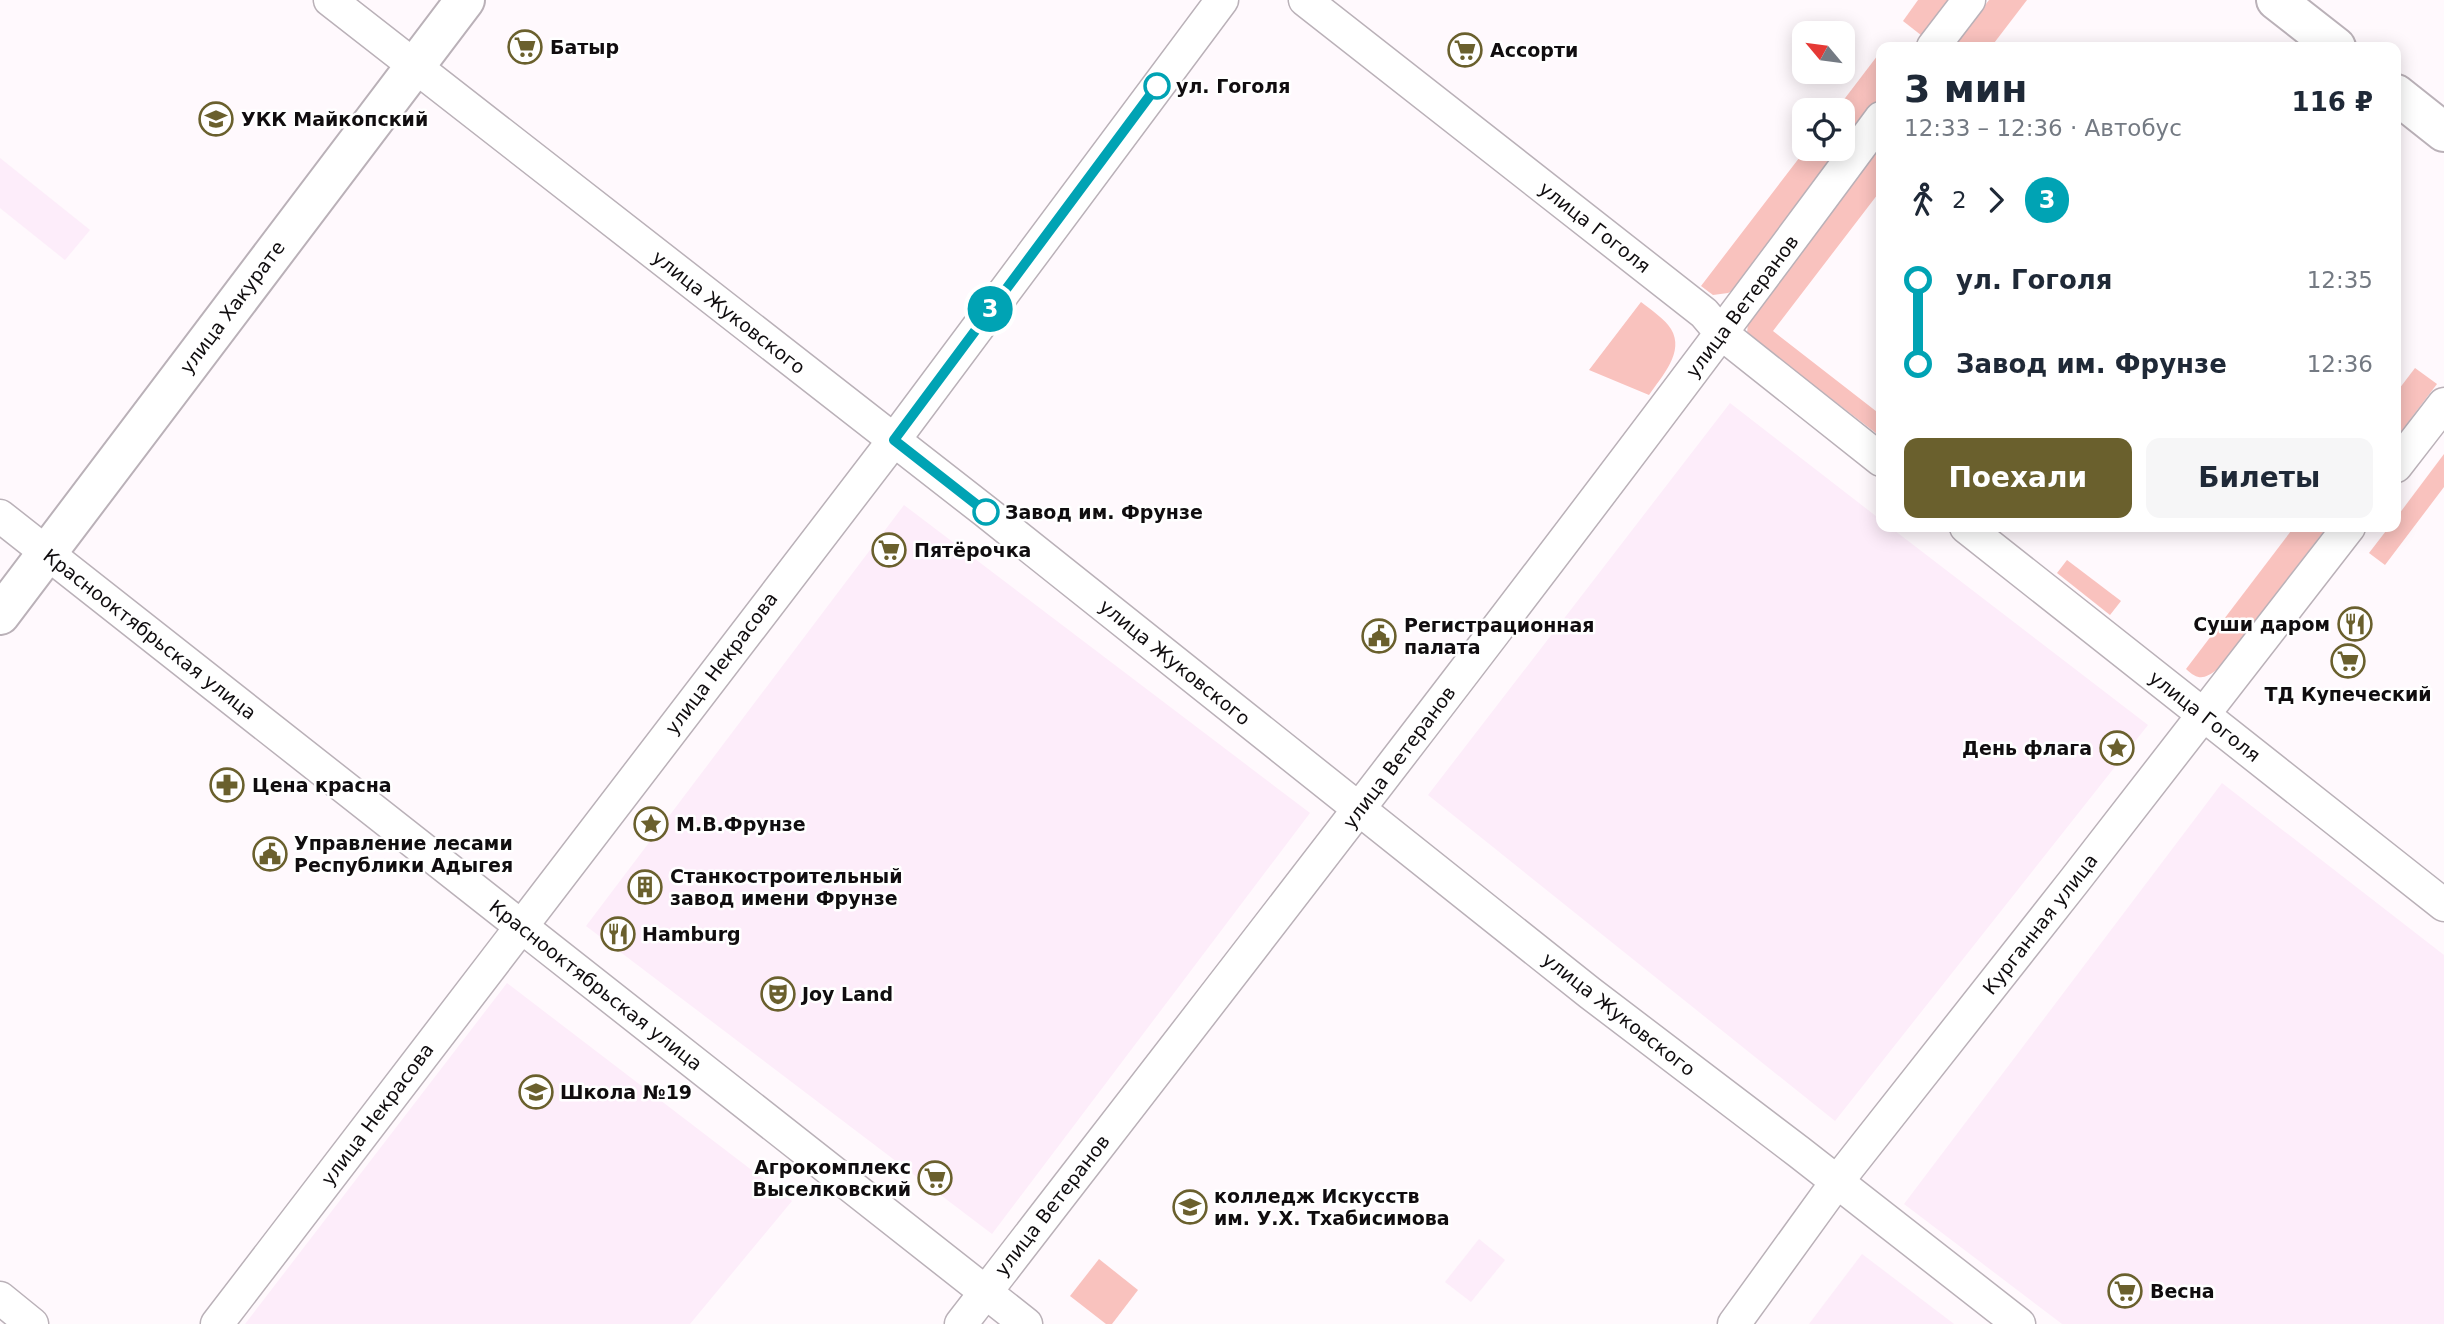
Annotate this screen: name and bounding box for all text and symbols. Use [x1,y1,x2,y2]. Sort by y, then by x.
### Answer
north arrow [1792,21,1855,84]
map controls [1792,21,1855,161]
supermarket icon: Батыр [506,28,544,66]
supermarket icon: Ассорти [1446,31,1484,69]
place label: Батыр [550,36,619,58]
place label: Ассорти [1490,39,1578,61]
text: 3 мин [1904,67,2028,111]
marker: ул. Гоголя [1144,73,1170,99]
place label: ул. Гоголя [1176,75,1290,97]
text: 116 ₽ [2292,87,2373,117]
button: locate [1792,98,1855,161]
school or university icon: УКК Майкопский [197,100,235,138]
place label: УКК Майкопский [241,108,428,130]
text: 12:33 – 12:36 · Автобус [1904,115,2182,141]
street label: улица Гоголя [1535,177,1655,277]
icon: walk [1904,181,1942,219]
icon: forward [1977,181,2015,219]
text: 3 [2039,186,2055,214]
text: 2 [1952,187,1967,213]
street label: улица Ветеранов [1681,230,1803,382]
street label: улица Хакурате [175,236,289,378]
street label: улица Жуковского [648,246,810,378]
text: ул. Гоголя [1956,265,2113,295]
text: 12:35 [2307,267,2373,293]
line badge: 3 [967,286,1013,332]
text: 3 [982,295,998,323]
text: Завод им. Фрунзе [1956,349,2227,379]
text: 12:36 [2307,351,2373,377]
button: Поехали [1904,438,2132,518]
button: Билеты [2146,438,2373,518]
marker: Завод им. Фрунзе [973,499,999,525]
place label: Завод им. Фрунзе [1005,501,1203,523]
supermarket icon: Пятёрочка [870,531,908,569]
place label: Пятёрочка [914,539,1031,561]
street label: Краснооктябрьская улица [39,544,261,724]
street label: улица Некрасова [660,588,782,738]
street label: улица Жуковского [1095,594,1255,730]
restaurant icon: Суши даром [2336,605,2374,643]
place label: Суши даром [2193,613,2330,635]
place label: Регистрационная палата [1404,614,1594,658]
public building icon: Регистрационная палата [1360,617,1398,655]
supermarket icon: ТД Купеческий [2329,642,2367,680]
street label: улица Гоголя [2145,666,2265,766]
street label: улица Ветеранов [1338,681,1460,833]
place label: ТД Купеческий [2264,683,2432,705]
place icon: День флага [2098,729,2136,767]
place label: День флага [1962,737,2092,759]
pharmacy icon: Цена красна [208,766,246,804]
place label: Цена красна [252,774,392,796]
place icon: М.В.Фрунзе [632,805,670,843]
place label: М.В.Фрунзе [676,813,806,835]
place label: Управление лесами Республики Адыгея [294,832,513,876]
public building icon: Управление лесами Республики Адыгея [251,835,289,873]
street label: Курганная улица [1978,849,2102,999]
place label: Станкостроительный завод имени Фрунзе [670,865,903,909]
building icon: Станкостроительный завод имени Фрунзе [626,868,664,906]
street label: Краснооктябрьская улица [485,895,707,1075]
restaurant icon: Hamburg [599,915,637,953]
place label: Hamburg [642,923,741,945]
street label: улица Жуковского [1538,948,1700,1080]
theatre icon: Joy Land [759,975,797,1013]
place label: Joy Land [800,983,893,1005]
street label: улица Некрасова [316,1039,438,1189]
school or university icon: Школа №19 [517,1073,555,1111]
place label: Школа №19 [560,1081,692,1103]
street label: улица Ветеранов [990,1130,1114,1280]
place label: Агрокомплекс Выселковский [753,1156,911,1200]
supermarket icon: Агрокомплекс Выселковский [916,1159,954,1197]
place label: колледж Искусств им. У.Х. Тхабисимова [1214,1185,1450,1229]
school or university icon: колледж Искусств им. У.Х. Тхабисимова [1171,1188,1209,1226]
supermarket icon: Весна [2106,1272,2144,1310]
place label: Весна [2150,1280,2215,1302]

